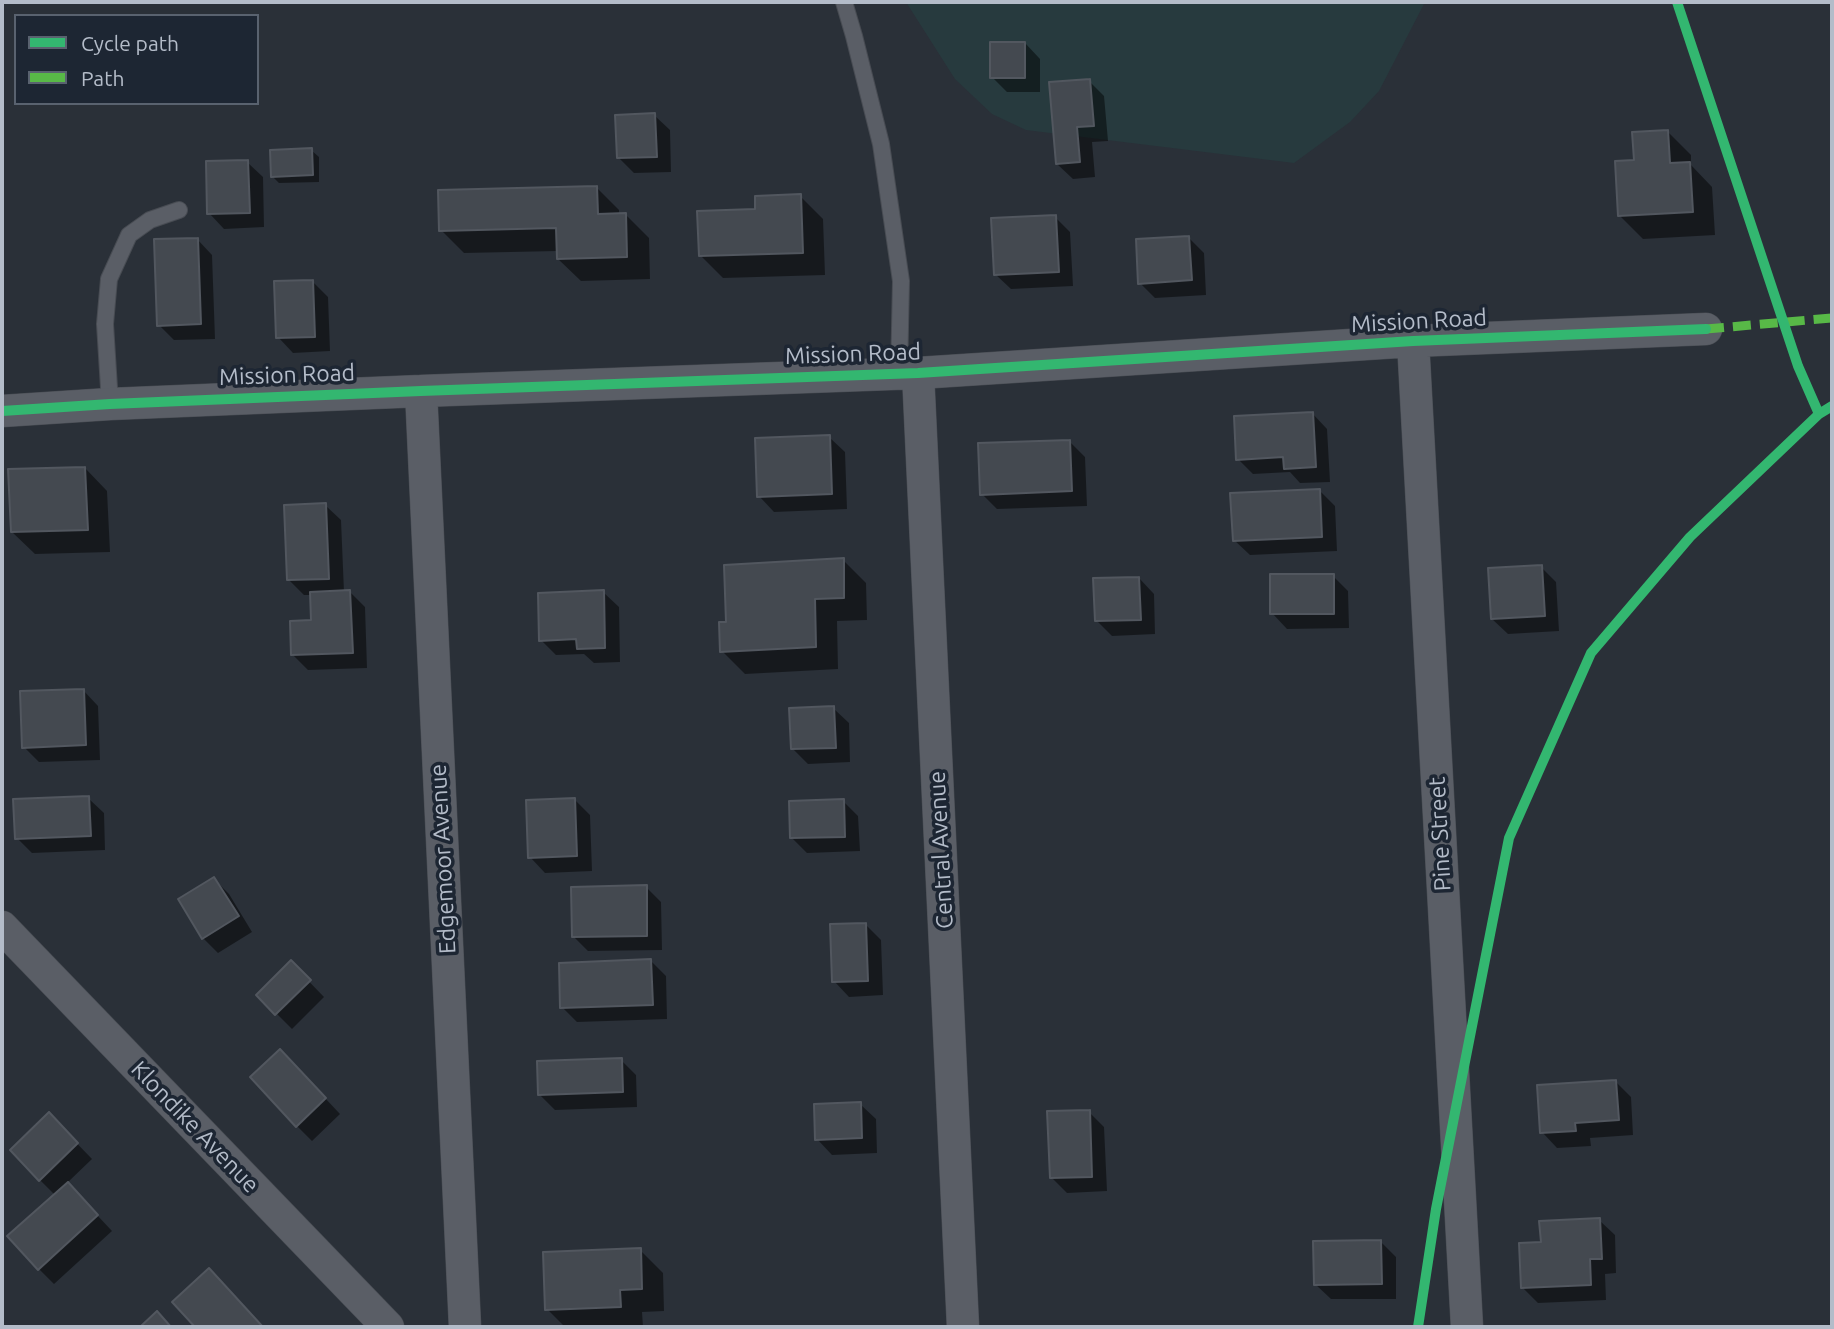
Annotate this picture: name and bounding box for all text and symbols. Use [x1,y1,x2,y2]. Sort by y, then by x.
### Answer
legend [14,14,259,105]
text: Cycle path [81,31,179,55]
text: Path [81,66,124,90]
street label: Mission Road [1350,304,1488,338]
street label: Mission Road [785,338,921,370]
street label: Mission Road [219,359,355,391]
street label: Edgemoor Avenue [424,763,462,955]
street label: Central Avenue [923,770,959,930]
street label: Pine Street [1423,776,1457,892]
street label: Klondike Avenue [125,1055,265,1199]

